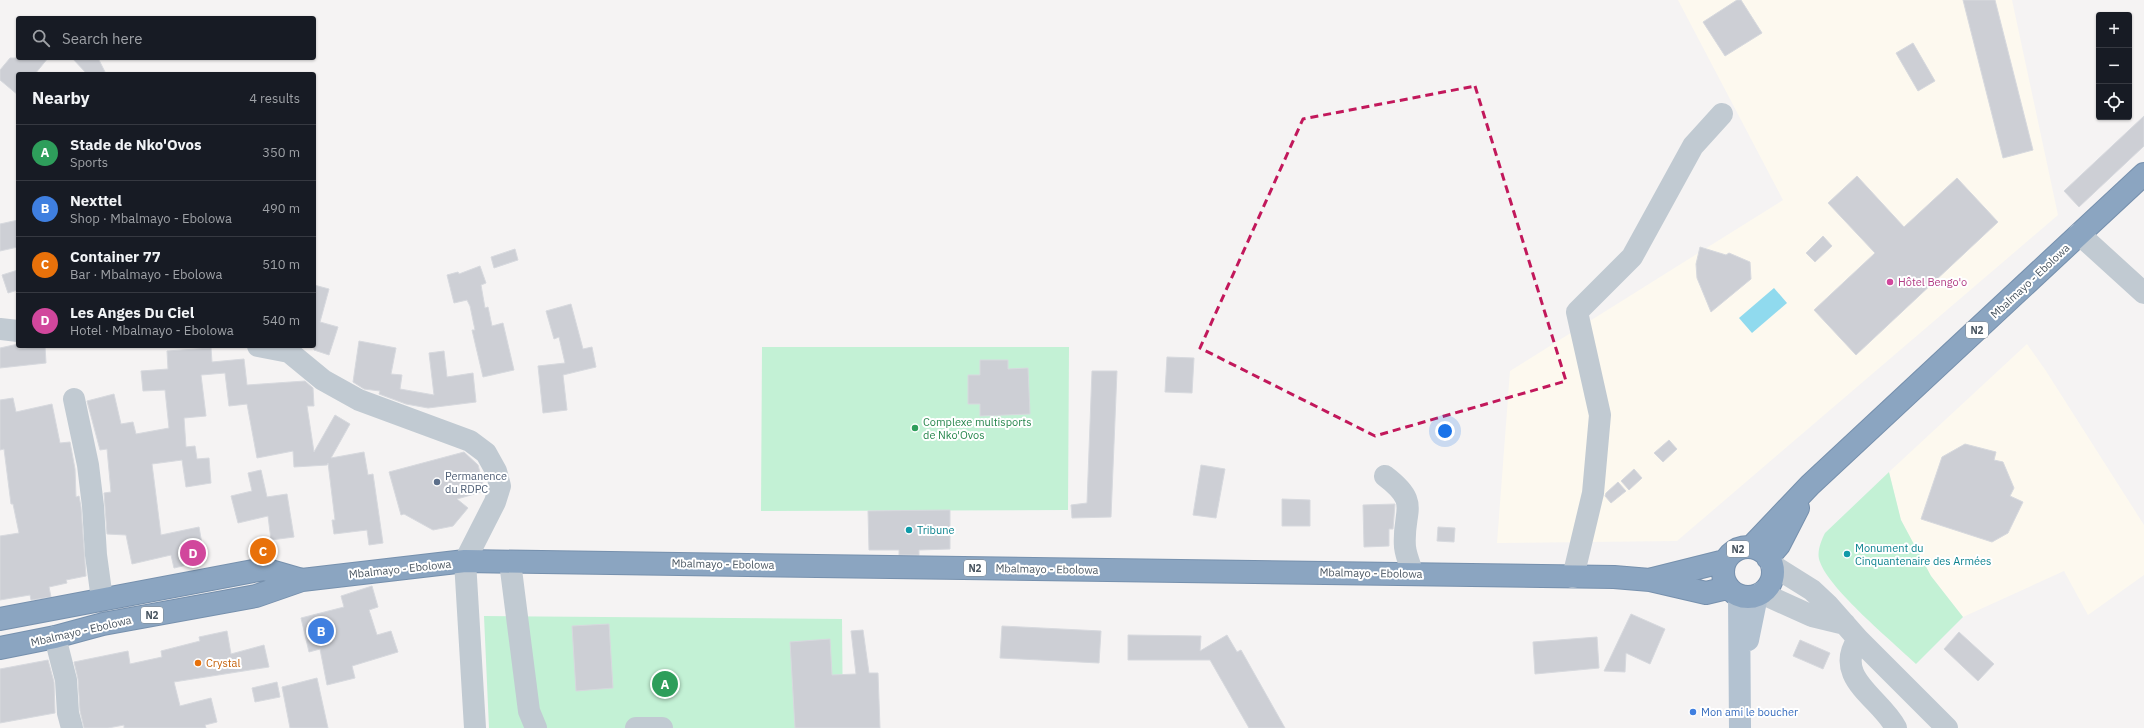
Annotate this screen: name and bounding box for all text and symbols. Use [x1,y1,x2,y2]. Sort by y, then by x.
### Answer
map controls [2096,12,2132,120]
button: + [2096,12,2132,48]
search box [16,16,316,60]
icon: search [30,27,52,49]
text: Search here [62,29,142,48]
button: − [2096,48,2132,84]
button: locate [2096,84,2132,120]
text: Nearby [32,87,90,109]
text: 4 results [249,90,300,107]
text: Stade de Nko'Ovos [70,135,202,154]
text: A [41,144,49,161]
text: 350 m [262,144,300,161]
text: Sports [70,154,108,171]
text: Nexttel [70,191,122,210]
text: B [41,200,49,217]
text: 490 m [262,200,300,217]
text: Shop · Mbalmayo - Ebolowa [70,210,232,227]
street label: Mbalmayo - Ebolowa [1988,241,2073,321]
text: Container 77 [70,247,161,266]
text: C [41,256,49,273]
text: 510 m [262,256,300,273]
text: Bar · Mbalmayo - Ebolowa [70,266,222,283]
place label: Hôtel Bengo'o [1898,275,1967,289]
marker: Hôtel Bengo'o [1885,277,1895,287]
text: Les Anges Du Ciel [70,303,194,322]
text: D [40,312,50,329]
text: 540 m [262,312,300,329]
text: Hotel · Mbalmayo - Ebolowa [70,322,234,339]
road number: N2 [1966,322,1988,338]
place label: Complexe multisports de Nko'Ovos [923,415,1032,442]
your location [1435,421,1455,441]
marker: Complexe multisports de Nko'Ovos [910,423,920,433]
place label: Permanence du RDPC [445,469,507,496]
marker: Permanence du RDPC [432,477,442,487]
place label: Tribune [917,523,955,537]
marker: Tribune [904,525,914,535]
pin: C [250,536,276,566]
pin: D [180,538,206,568]
road number: N2 [1727,541,1749,557]
place label: Monument du Cinquantenaire des Armées [1855,541,1991,568]
marker: Monument du Cinquantenaire des Armées [1842,549,1852,559]
street label: Mbalmayo - Ebolowa [671,556,775,572]
street label: Mbalmayo - Ebolowa [348,557,452,581]
road number: N2 [964,560,986,576]
street label: Mbalmayo - Ebolowa [995,561,1099,577]
street label: Mbalmayo - Ebolowa [1319,565,1423,581]
road number: N2 [141,607,163,623]
street label: Mbalmayo - Ebolowa [29,613,133,649]
pin: B [308,616,334,646]
place label: Crystal [206,656,240,670]
marker: Crystal [193,658,203,668]
pin: A [652,669,678,699]
place label: Mon ami le boucher [1701,705,1798,719]
marker: Mon ami le boucher [1688,707,1698,717]

